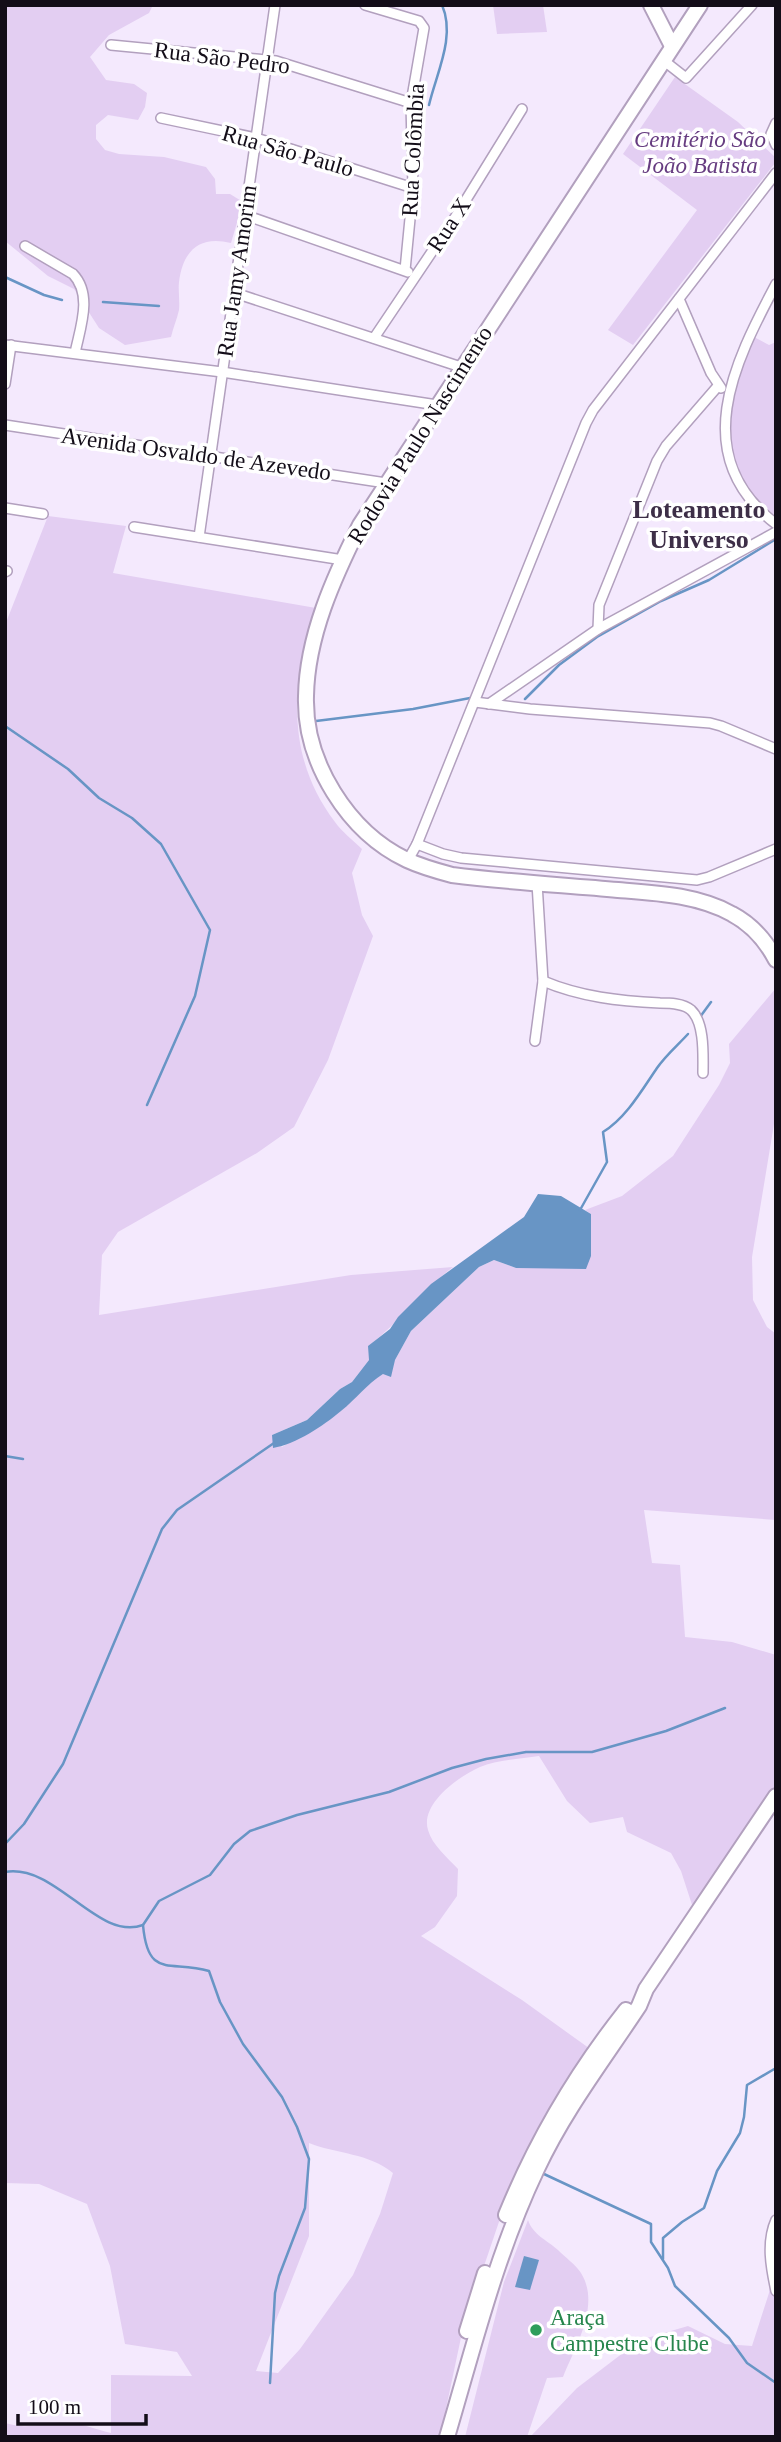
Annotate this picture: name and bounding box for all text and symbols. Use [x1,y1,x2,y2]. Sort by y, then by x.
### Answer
street label: Rua São Pedro [153,37,291,79]
street label: Rua Colômbia [397,83,429,217]
street label: Rua São Paulo [219,120,357,182]
park label: Cemitério São João Batista [634,127,766,178]
street label: Rua Jamy Amorim [213,183,261,359]
street label: Rua X [422,193,476,257]
street label: Rodovia Paulo Nascimento [343,322,497,548]
street label: Avenida Osvaldo de Azevedo [59,423,333,485]
district label: Loteamento Universo [633,495,765,554]
place label: Araça Campestre Clube [550,2305,709,2356]
marker: Araça Campestre Clube [528,2322,544,2338]
scale bar [18,2382,145,2426]
text: 100 m [28,2395,81,2419]

